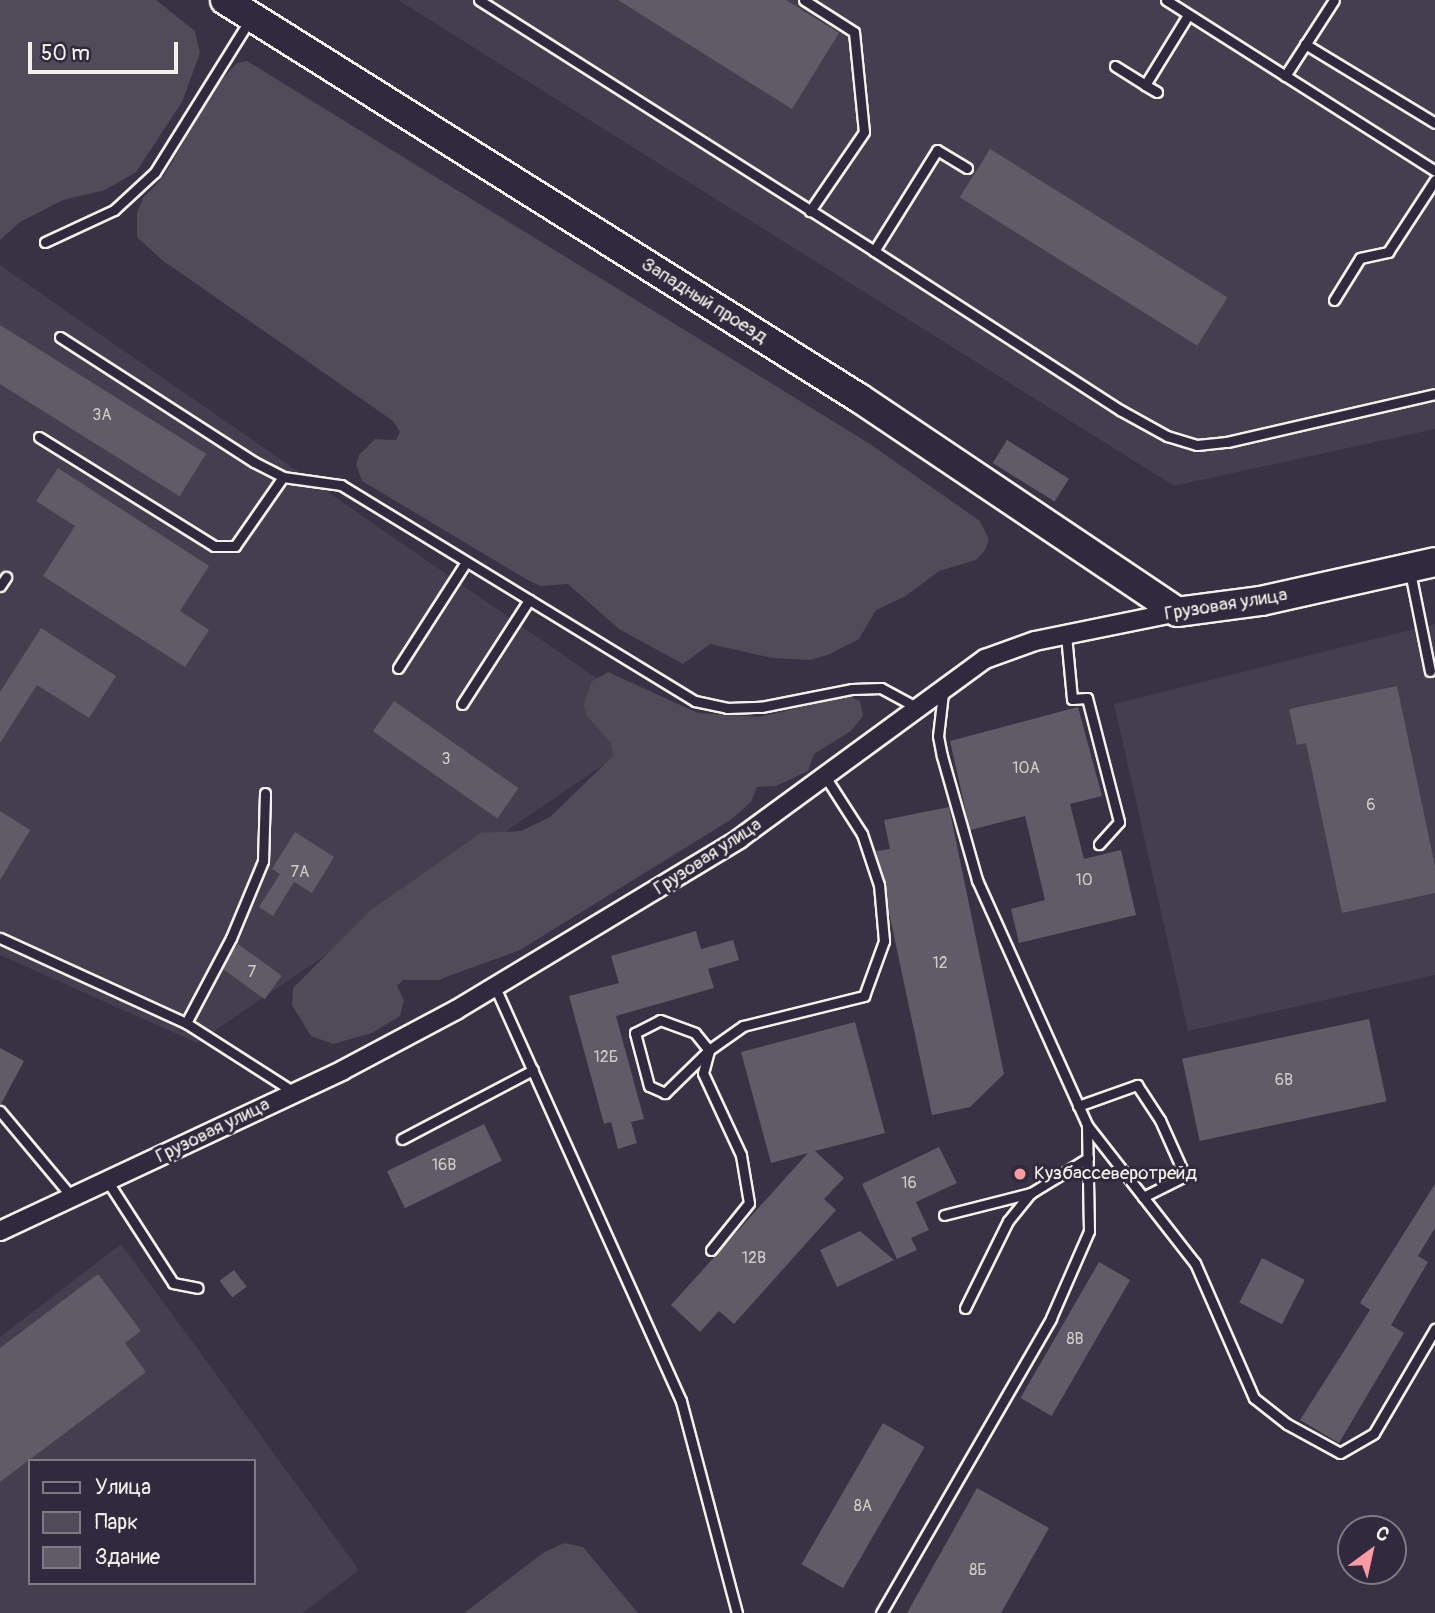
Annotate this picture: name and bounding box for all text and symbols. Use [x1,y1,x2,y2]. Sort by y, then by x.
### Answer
scale bar [32,28,182,72]
text: 50 m [41,40,90,67]
street label: Западный проезд [637,253,771,349]
house number: 3А [92,405,112,425]
street label: Грузовая улица [1163,584,1289,626]
house number: 3 [442,749,450,769]
house number: 10А [1012,758,1040,778]
house number: 6 [1366,795,1376,815]
street label: Грузовая улица [650,814,766,900]
house number: 7А [291,862,309,882]
house number: 10 [1075,870,1093,890]
house number: 12 [932,953,948,973]
house number: 7 [248,962,256,982]
house number: 12Б [594,1047,618,1067]
house number: 6В [1275,1070,1293,1090]
street label: Грузовая улица [152,1094,274,1168]
house number: 16В [432,1155,456,1175]
place label: Кузбассеверотрейд [1034,1163,1197,1185]
marker: Кузбассеверотрейд [1012,1166,1028,1182]
house number: 16 [901,1173,917,1193]
house number: 12В [742,1248,766,1268]
house number: 8В [1066,1329,1084,1349]
legend [28,1459,256,1585]
text: Улица [95,1474,151,1501]
house number: 8А [854,1496,872,1516]
text: Парк [95,1509,138,1536]
north arrow [1337,1515,1407,1585]
text: С [1371,1521,1394,1547]
text: Здание [95,1544,160,1571]
house number: 8Б [969,1560,987,1580]

